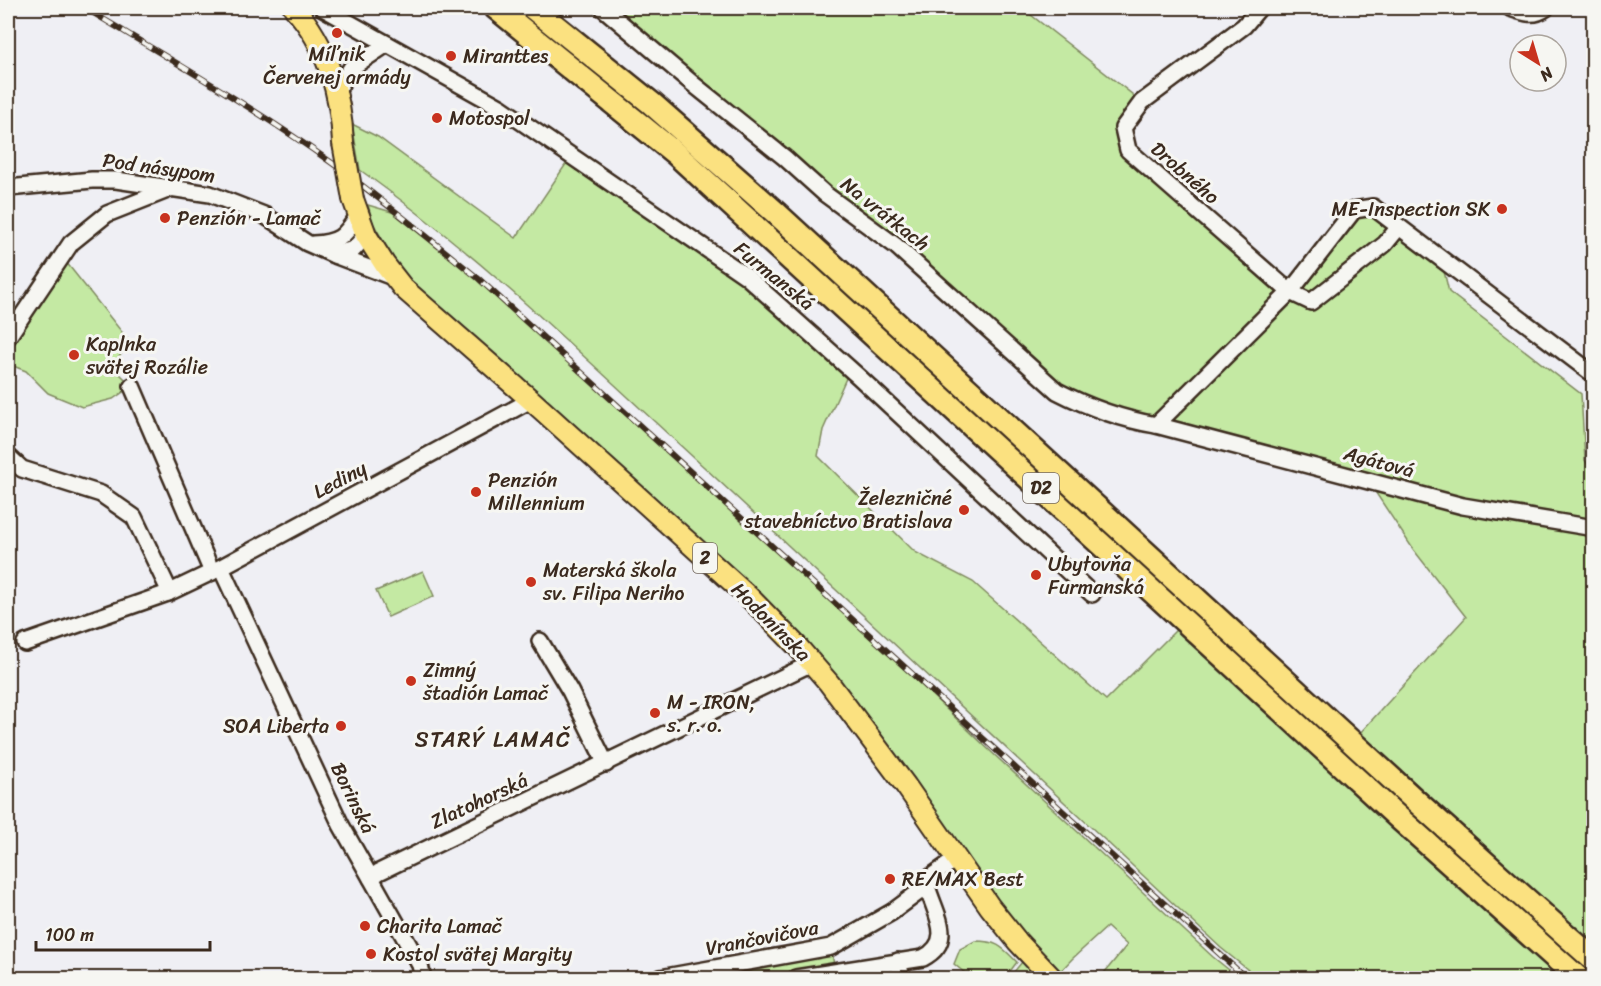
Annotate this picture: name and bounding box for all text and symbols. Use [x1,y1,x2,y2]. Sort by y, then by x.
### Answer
marker: Míľnik Červenej armády [330,26,344,40]
north arrow [1508,33,1568,93]
place label: Míľnik Červenej armády [263,37,411,95]
place label: Miranttes [463,39,549,74]
marker: Miranttes [444,49,458,63]
text: N [1533,59,1561,90]
place label: Motospol [449,101,531,136]
marker: Motospol [430,111,444,125]
street label: Drobného [1142,133,1228,213]
street label: Pod násypom [100,143,218,193]
street label: Na vrátkach [833,168,937,260]
place label: ME-Inspection SK [1331,192,1491,227]
place label: Penzión - Lamač [177,201,322,236]
marker: ME-Inspection SK [1495,202,1509,216]
marker: Penzión - Lamač [158,211,172,225]
street label: Furmanská [726,232,822,320]
place label: Kaplnka svätej Rozálie [85,327,208,385]
marker: Kaplnka svätej Rozálie [67,348,81,362]
street label: Agátová [1339,436,1418,488]
street label: Lediny [307,451,374,509]
place label: Penzión Millennium [488,463,585,521]
road number: D2 [1023,473,1059,503]
place label: Železničné stavebníctvo Bratislava [743,481,953,539]
marker: Penzión Millennium [469,485,483,499]
marker: Železničné stavebníctvo Bratislava [957,503,971,517]
road number: 2 [693,543,717,573]
place label: Ubytovňa Furmanská [1048,547,1144,605]
place label: Materská škola sv. Filipa Neriho [542,553,685,611]
marker: Ubytovňa Furmanská [1029,568,1043,582]
street label: Hodonínska [723,574,819,670]
marker: Materská škola sv. Filipa Neriho [524,575,538,589]
place label: Zimný štadión Lamač [422,653,549,711]
marker: Zimný štadión Lamač [404,674,418,688]
place label: M - IRON, s. r. o. [666,685,755,743]
marker: M - IRON, s. r. o. [648,706,662,720]
place label: SOA Liberta [223,709,329,744]
marker: SOA Liberta [334,719,348,733]
district label: STARÝ LAMAČ [415,720,571,759]
street label: Borinská [321,756,385,840]
street label: Zlatohorská [424,763,534,839]
place label: RE/MAX Best [902,862,1024,897]
marker: RE/MAX Best [883,872,897,886]
place label: Charita Lamač [377,909,503,944]
street label: Vrančovičova [703,910,822,966]
scale bar [36,914,210,952]
text: 100 m [45,919,94,951]
marker: Charita Lamač [358,919,372,933]
place label: Kostol svätej Margity [383,937,573,972]
marker: Kostol svätej Margity [364,947,378,961]

